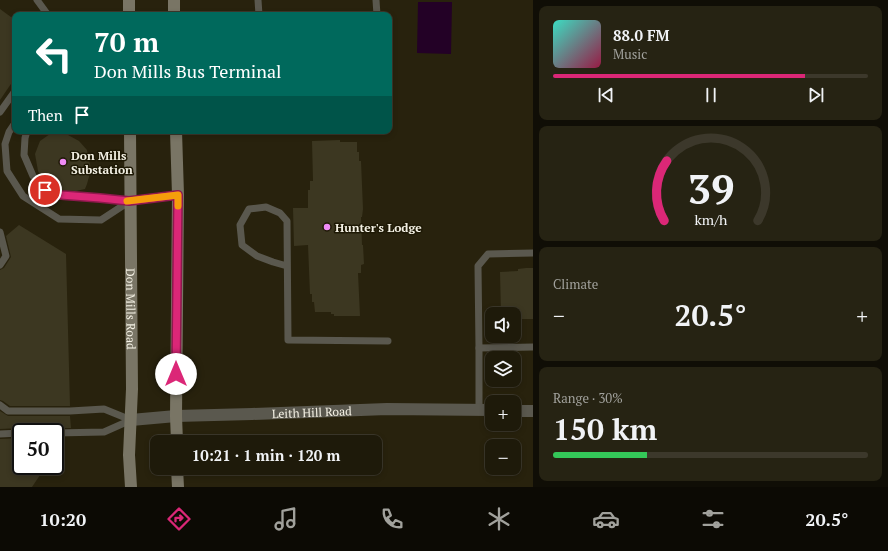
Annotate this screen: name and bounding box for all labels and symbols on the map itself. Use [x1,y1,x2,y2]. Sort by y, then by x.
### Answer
place label: Don Mills Substation [71,148,133,177]
marker: Don Mills Substation [58,157,68,167]
pin [28,173,62,207]
place label: Hunter's Lodge [335,220,422,235]
marker: Hunter's Lodge [322,222,332,232]
street label: Don Mills Road [124,268,139,350]
position arrow [155,353,197,395]
street label: Leith Hill Road [271,403,352,421]
speed limit sign: 50 [12,423,64,475]

